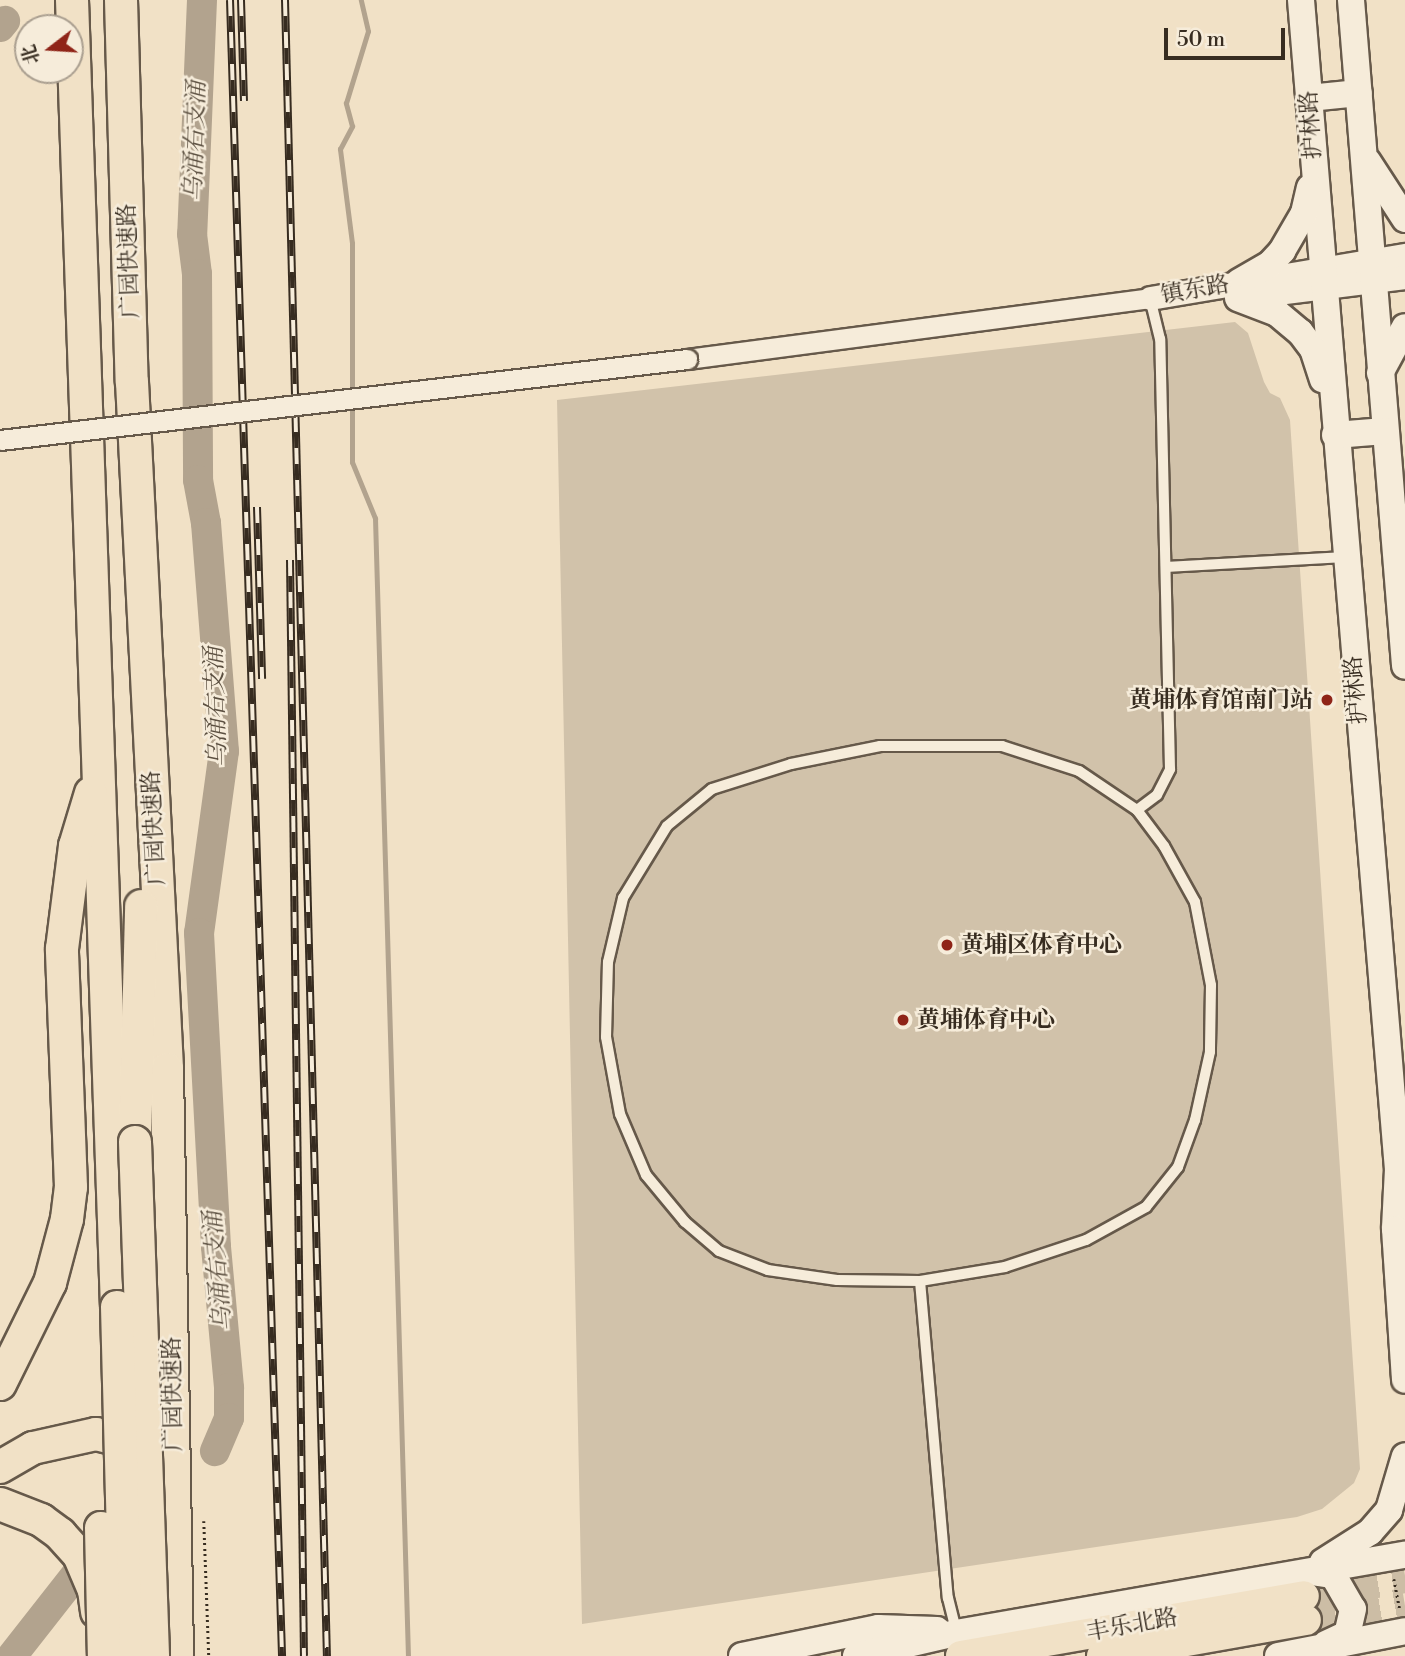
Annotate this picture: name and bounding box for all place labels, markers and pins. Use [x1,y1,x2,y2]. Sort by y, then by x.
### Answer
place label: 黄埔体育馆南门站 [1129,686,1313,714]
marker: 黄埔体育馆南门站 [1319,692,1335,708]
place label: 黄埔区体育中心 [961,931,1122,959]
marker: 黄埔区体育中心 [939,937,955,953]
place label: 黄埔体育中心 [917,1006,1055,1034]
marker: 黄埔体育中心 [895,1012,911,1028]

